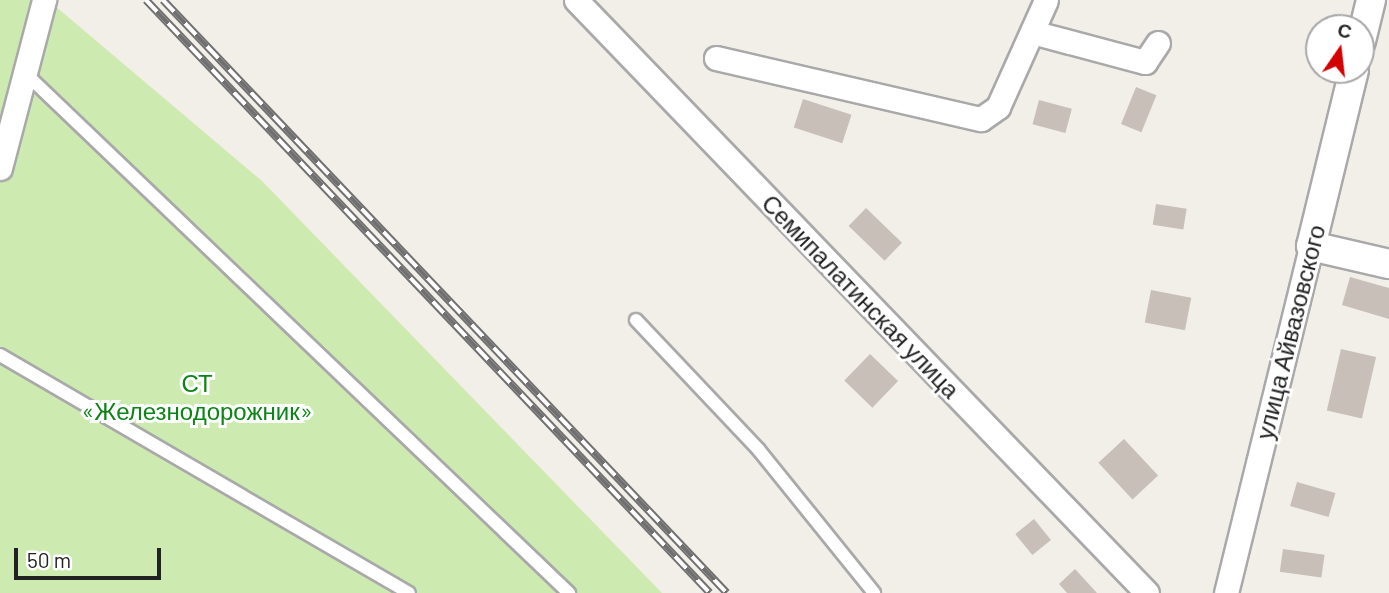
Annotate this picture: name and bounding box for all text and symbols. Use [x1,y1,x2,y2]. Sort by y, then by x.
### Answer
north arrow [1305,14,1375,84]
text: С [1335,17,1354,43]
street label: Семипалатинская улица [756,188,966,404]
street label: улица Айвазовского [1249,222,1331,442]
park label: СТ «Железнодорожник» [81,369,313,425]
scale bar [18,534,164,578]
text: 50 m [27,547,71,572]

